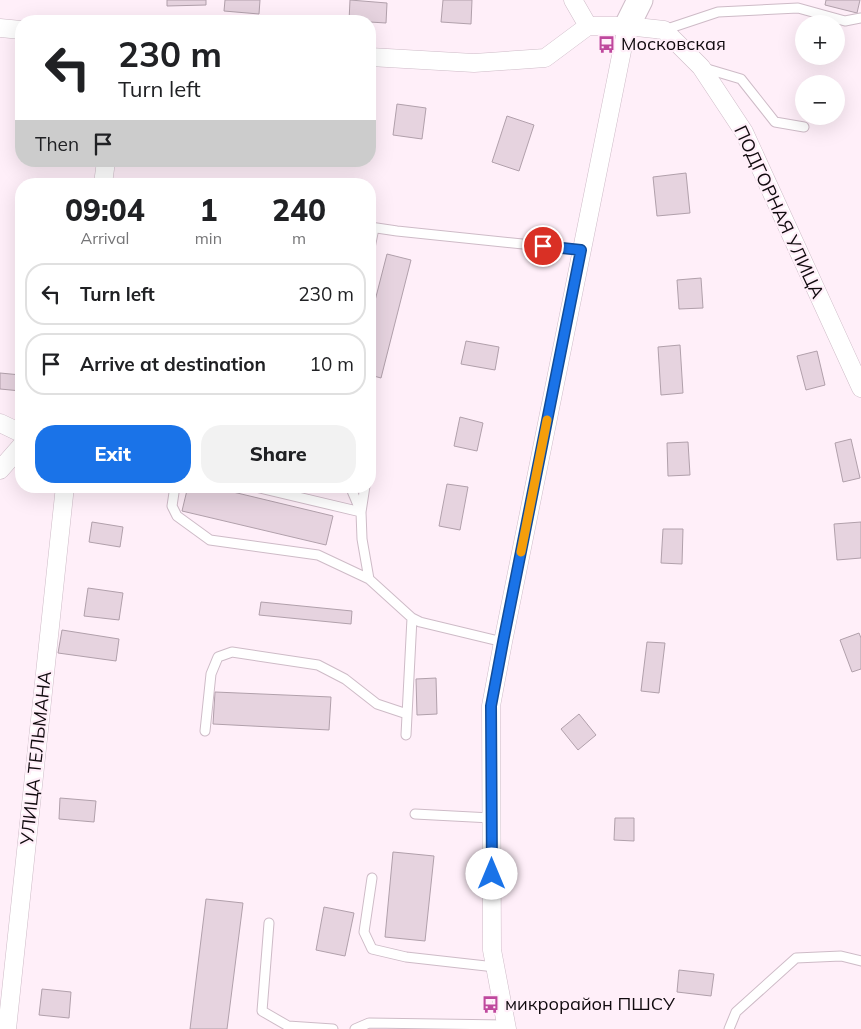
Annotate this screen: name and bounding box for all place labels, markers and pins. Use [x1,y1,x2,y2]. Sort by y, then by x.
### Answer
place label: Московская [621,32,726,55]
bus stop icon: Московская [597,34,617,54]
pin [522,225,564,267]
place label: микрорайон ПШСУ [505,992,675,1015]
bus stop icon: микрорайон ПШСУ [481,994,501,1014]

